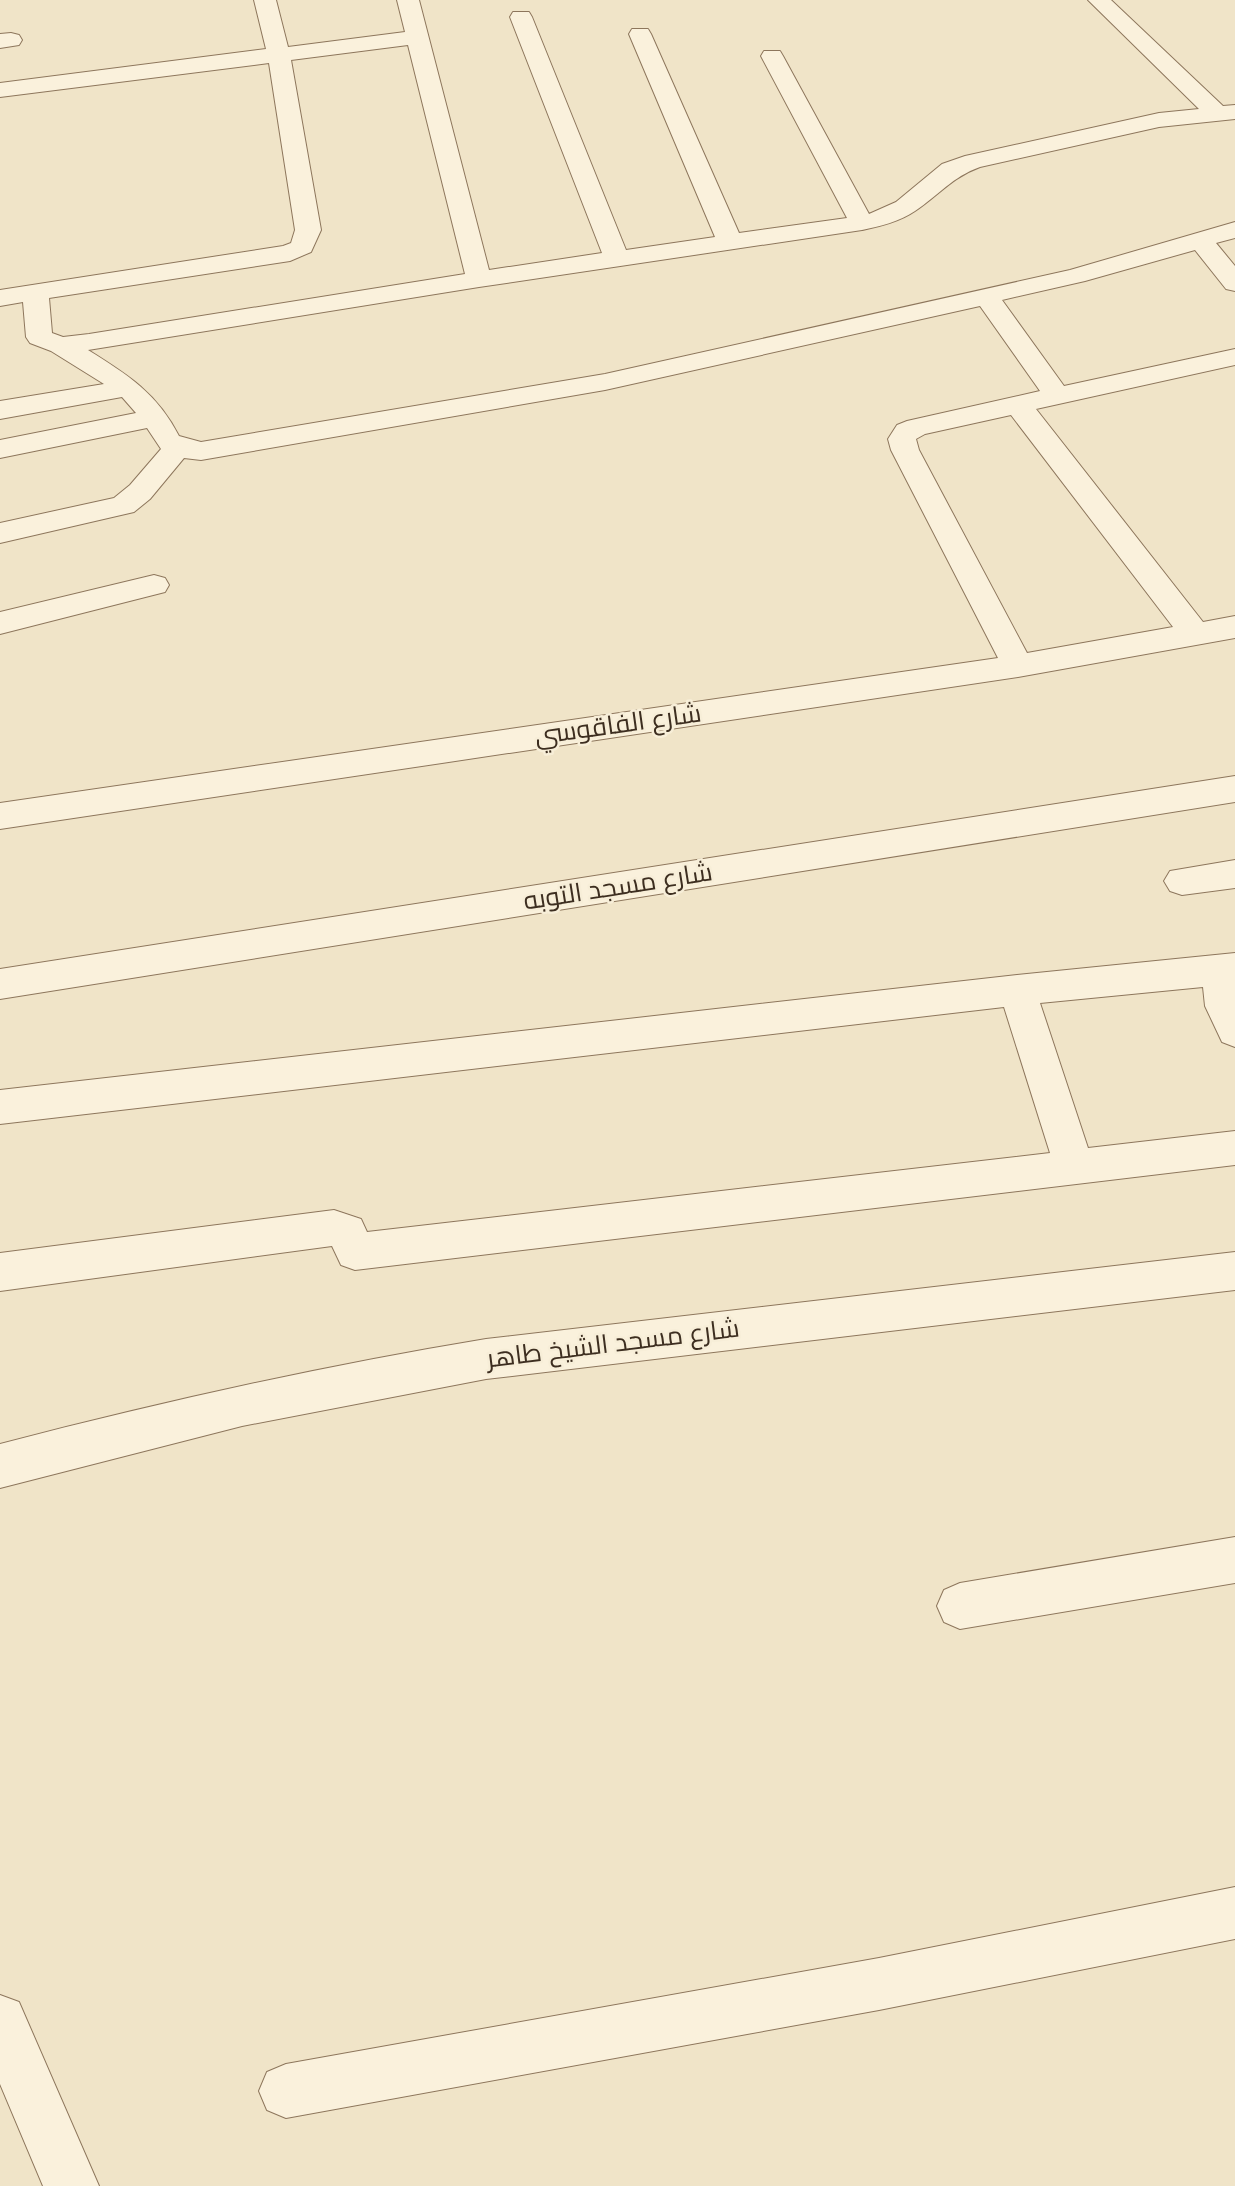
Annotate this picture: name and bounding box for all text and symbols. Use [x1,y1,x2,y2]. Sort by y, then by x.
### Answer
street label: شارع الفاقوسي [532,693,704,757]
street label: شارع مسجد التوبه [521,852,715,922]
street label: شارع مسجد الشيخ طاهر [482,1309,742,1380]

